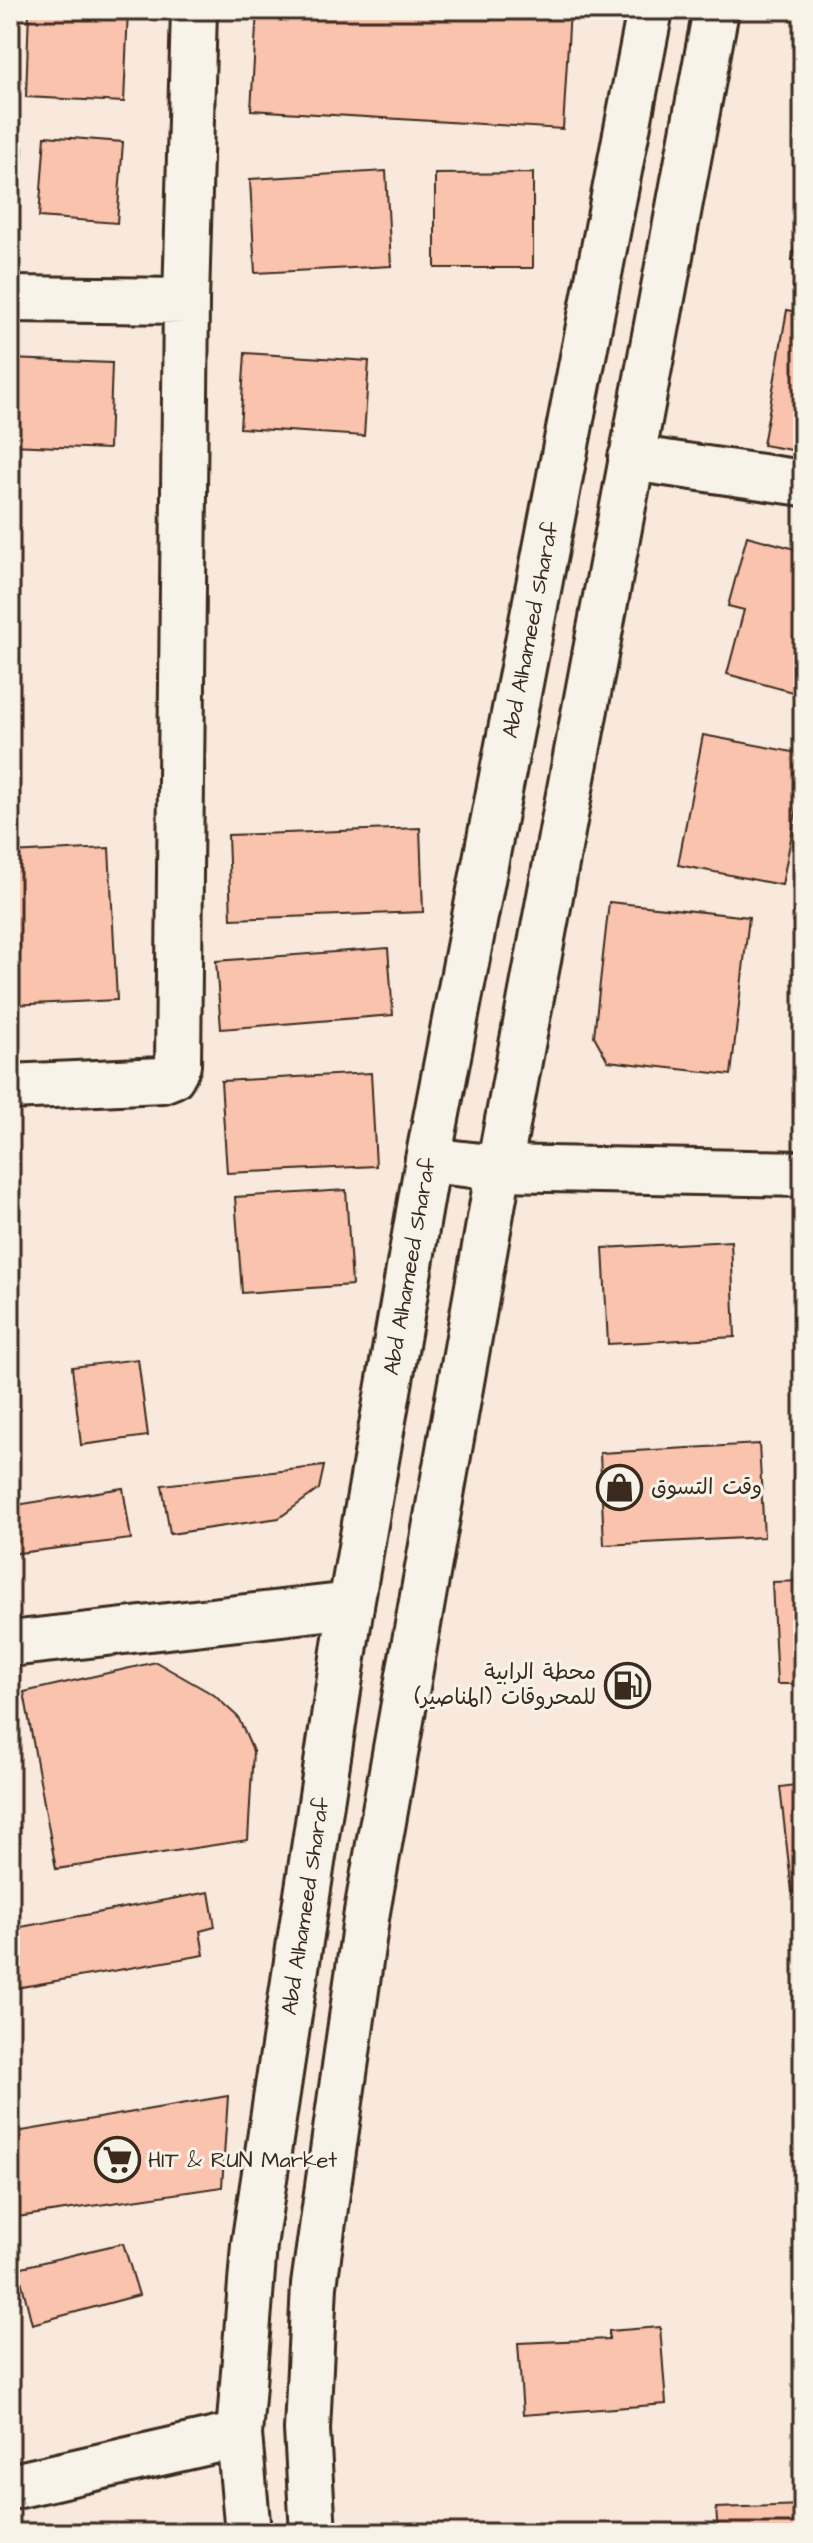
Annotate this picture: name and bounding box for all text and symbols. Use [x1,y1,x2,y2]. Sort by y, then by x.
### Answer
street label: Abd Alhameed Sharaf [494,518,567,741]
street label: Abd Alhameed Sharaf [376,1154,444,1377]
shop icon: وقت التسوق [596,1463,644,1511]
place label: وقت التسوق [651,1472,762,1503]
place label: محطة الرابية للمحروقات (المناصير) [414,1657,596,1713]
fuel station icon: محطة الرابية للمحروقات (المناصير) [603,1661,651,1709]
street label: Abd Alhameed Sharaf [274,1794,337,2017]
supermarket icon: HIT & RUN Market [93,2136,141,2184]
place label: HIT & RUN Market [148,2145,337,2176]

